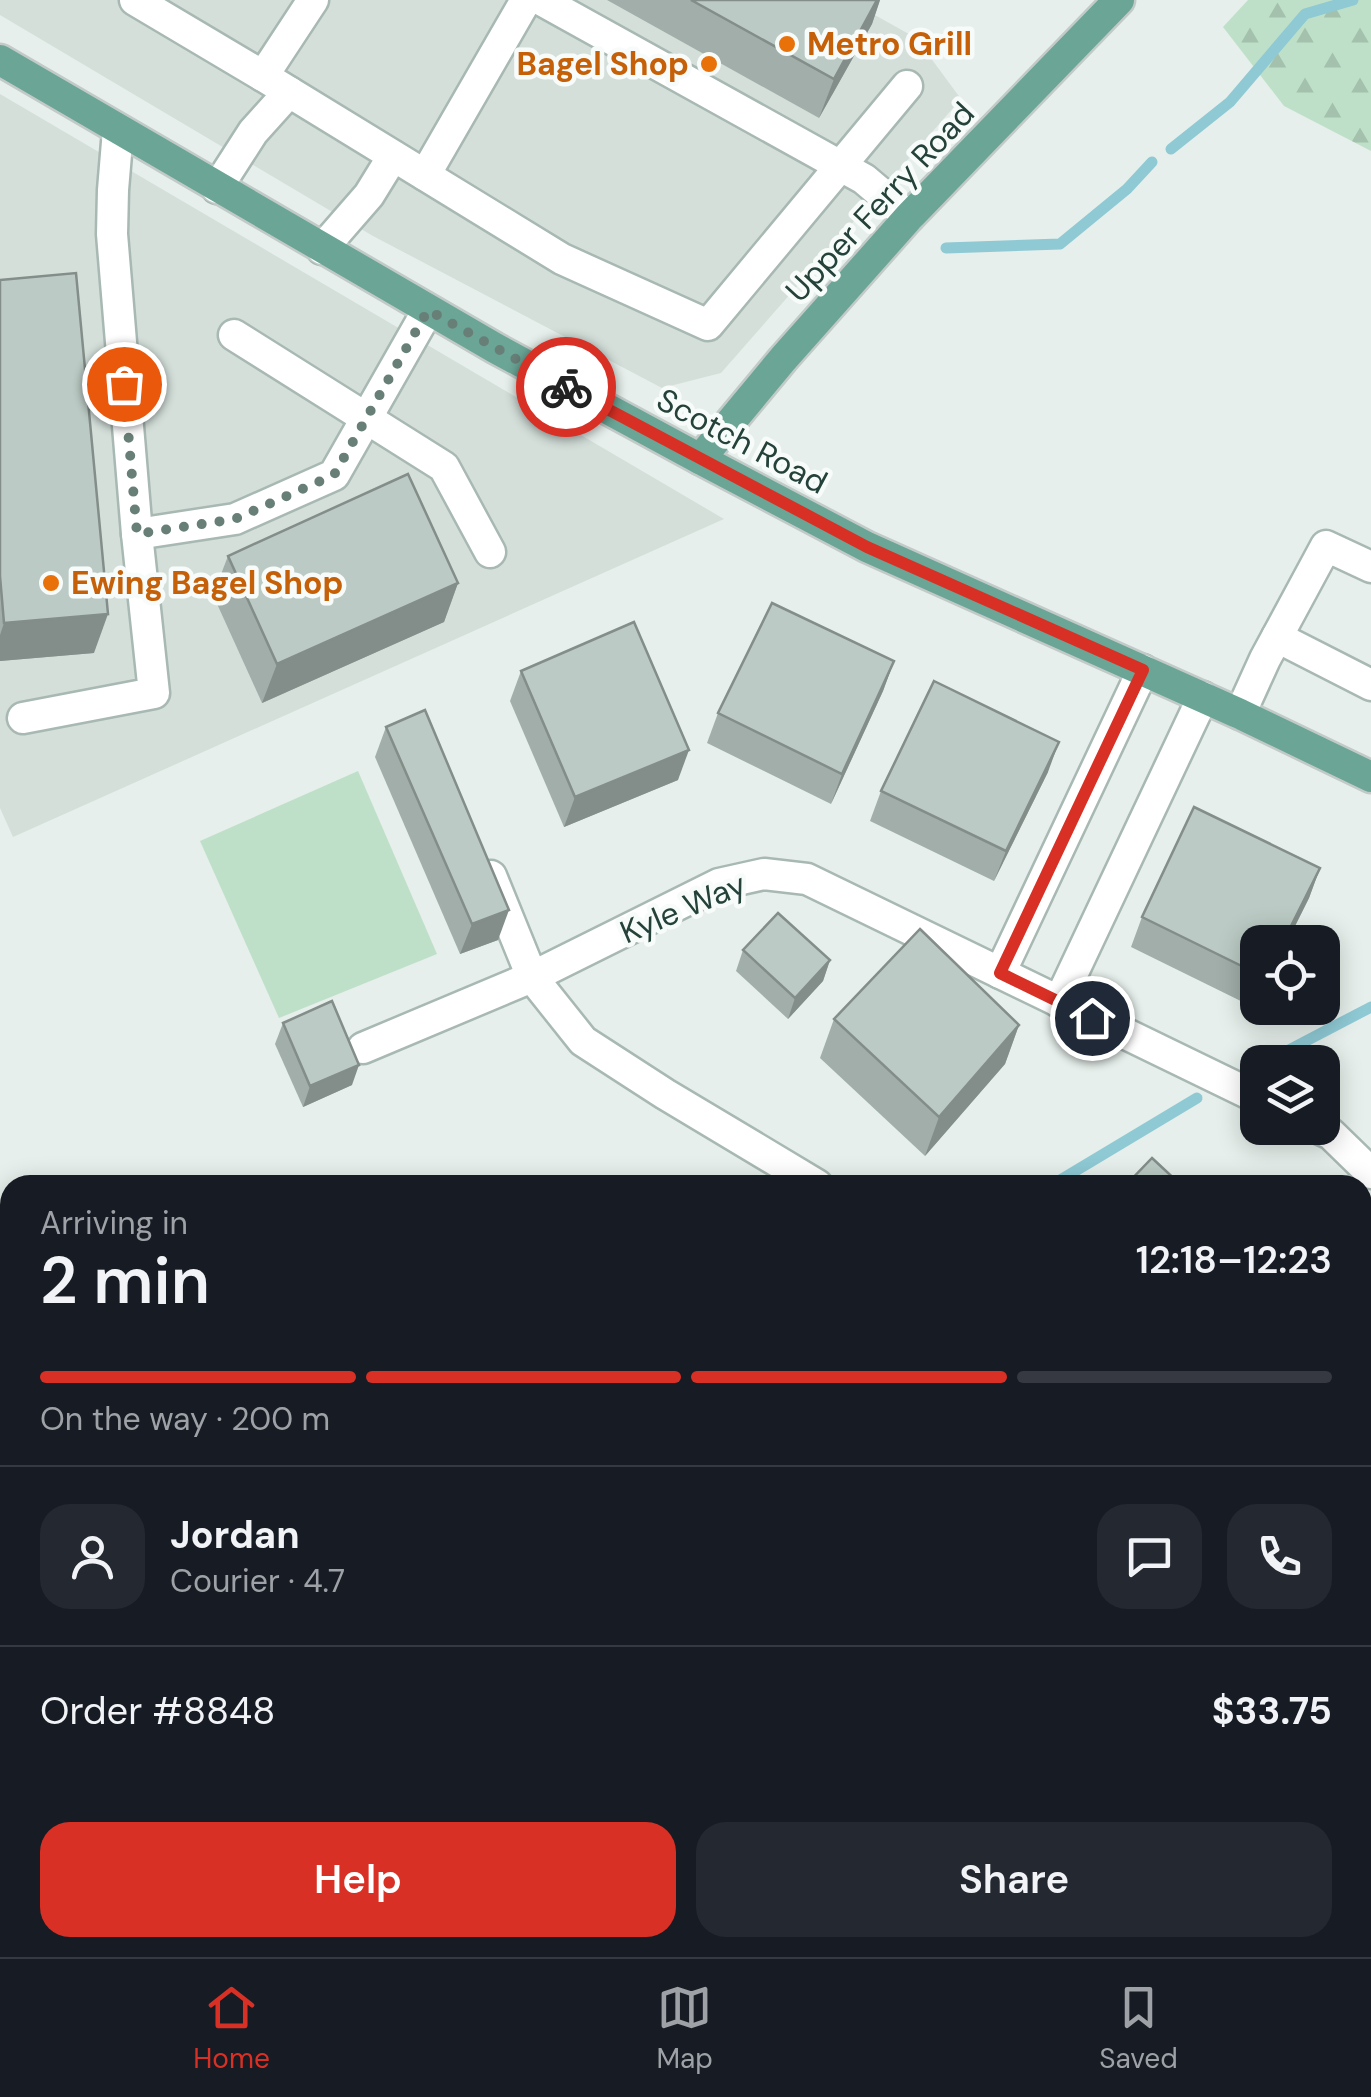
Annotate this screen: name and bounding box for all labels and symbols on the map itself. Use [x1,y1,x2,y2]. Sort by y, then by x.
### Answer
place label: Metro Grill [807,23,972,65]
marker: Metro Grill [776,33,798,55]
place label: Bagel Shop [516,43,689,85]
marker: Bagel Shop [698,53,720,75]
street label: Upper Ferry Road [776,93,984,311]
courier [516,337,616,437]
pin [82,342,167,427]
street label: Scotch Road [650,379,834,503]
place label: Ewing Bagel Shop [71,562,344,604]
marker: Ewing Bagel Shop [40,572,62,594]
street label: Kyle Way [614,863,753,953]
pin [1050,976,1135,1061]

